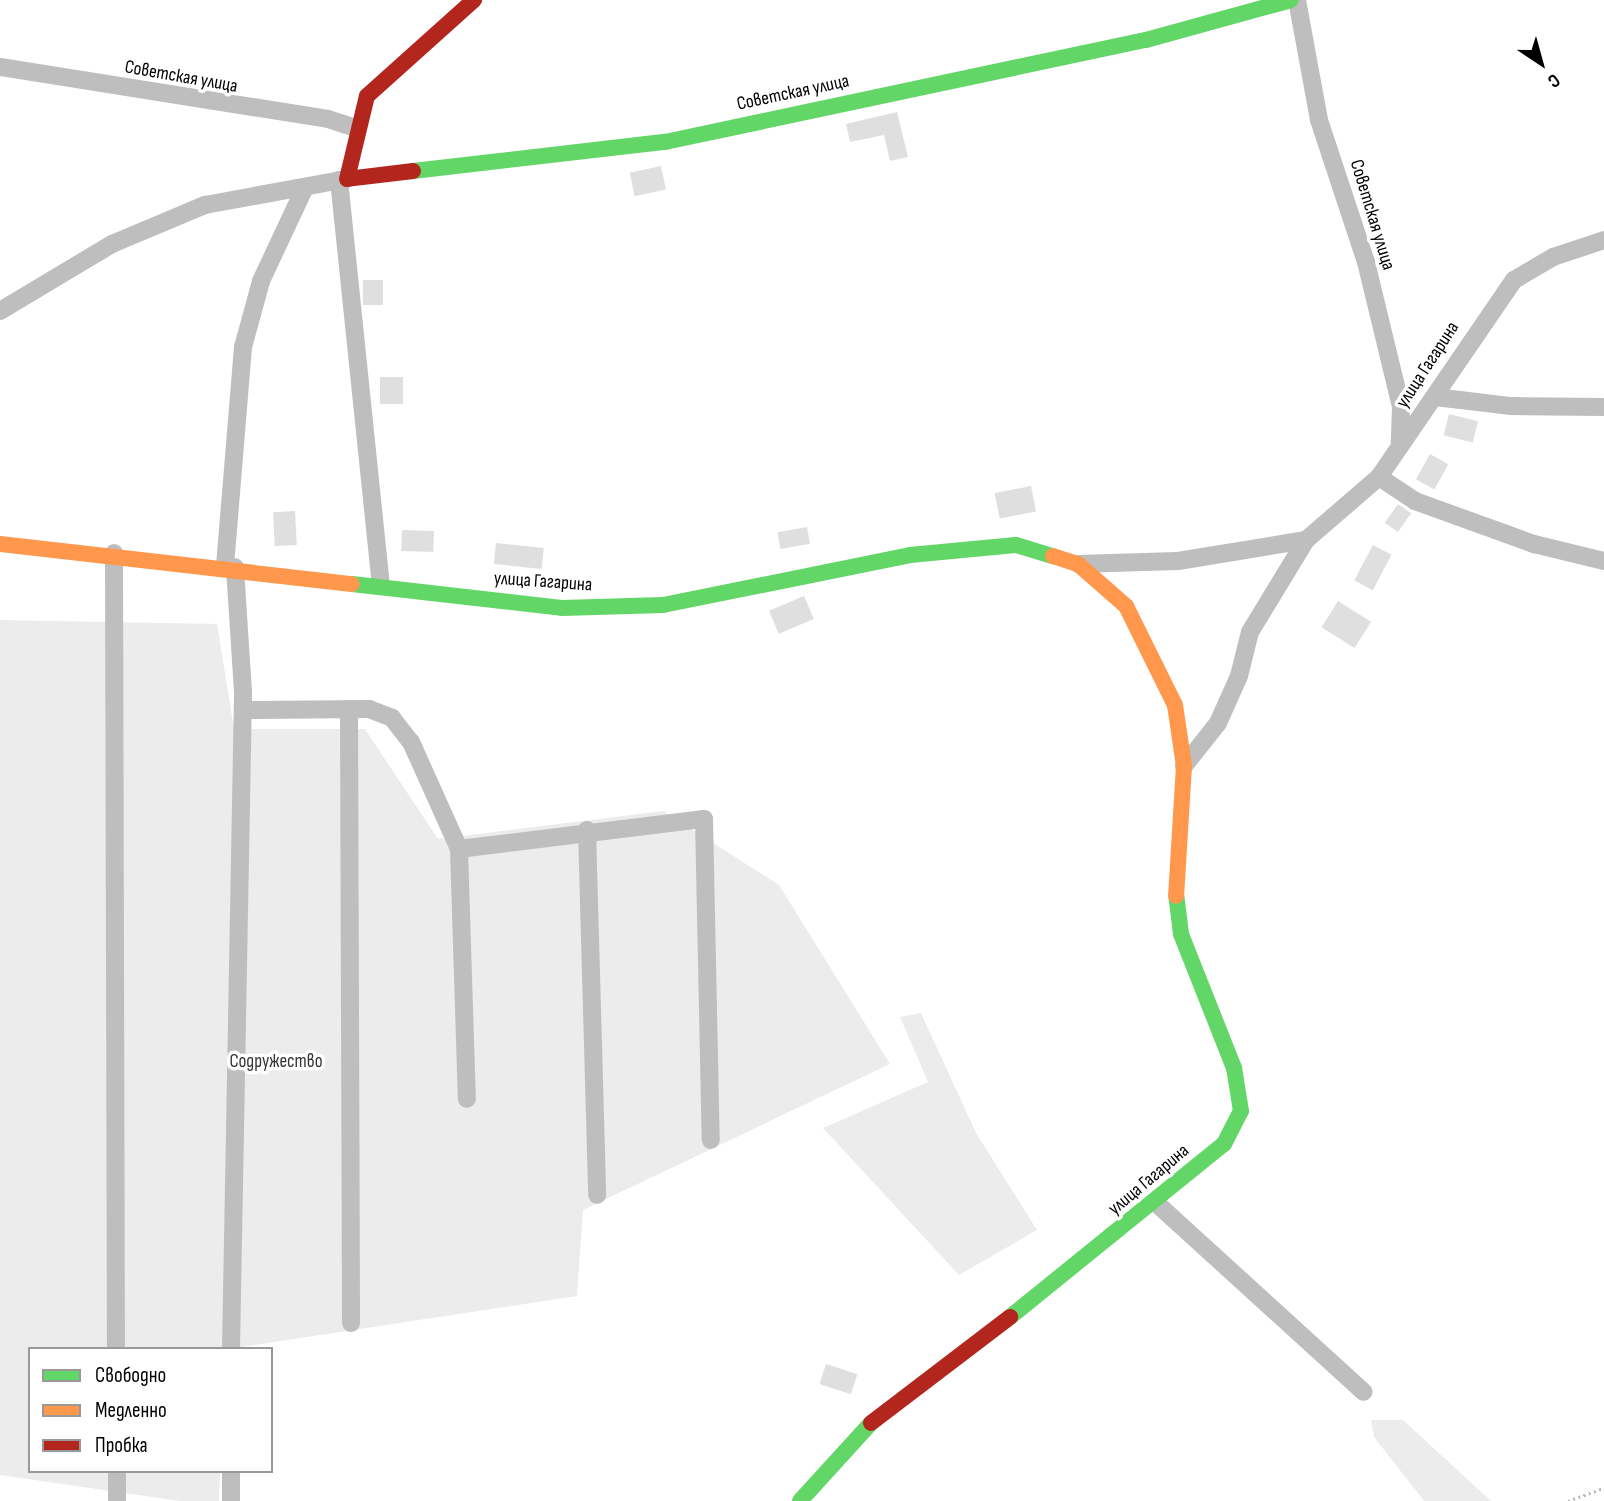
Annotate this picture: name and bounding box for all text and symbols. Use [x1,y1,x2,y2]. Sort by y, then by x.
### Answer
north arrow [1506,28,1576,98]
street label: Советская улица [123,56,239,98]
text: С [1543,68,1564,93]
street label: Советская улица [735,70,851,116]
street label: Советская улица [1344,157,1400,273]
street label: улица Гагарина [1392,318,1464,412]
street label: улица Гагарина [493,567,593,597]
park label: Содружество [229,1051,323,1073]
street label: улица Гагарина [1104,1140,1194,1220]
legend [28,1347,273,1473]
text: Свободно [95,1363,166,1388]
text: Медленно [95,1398,167,1423]
text: Пробка [95,1433,148,1458]

